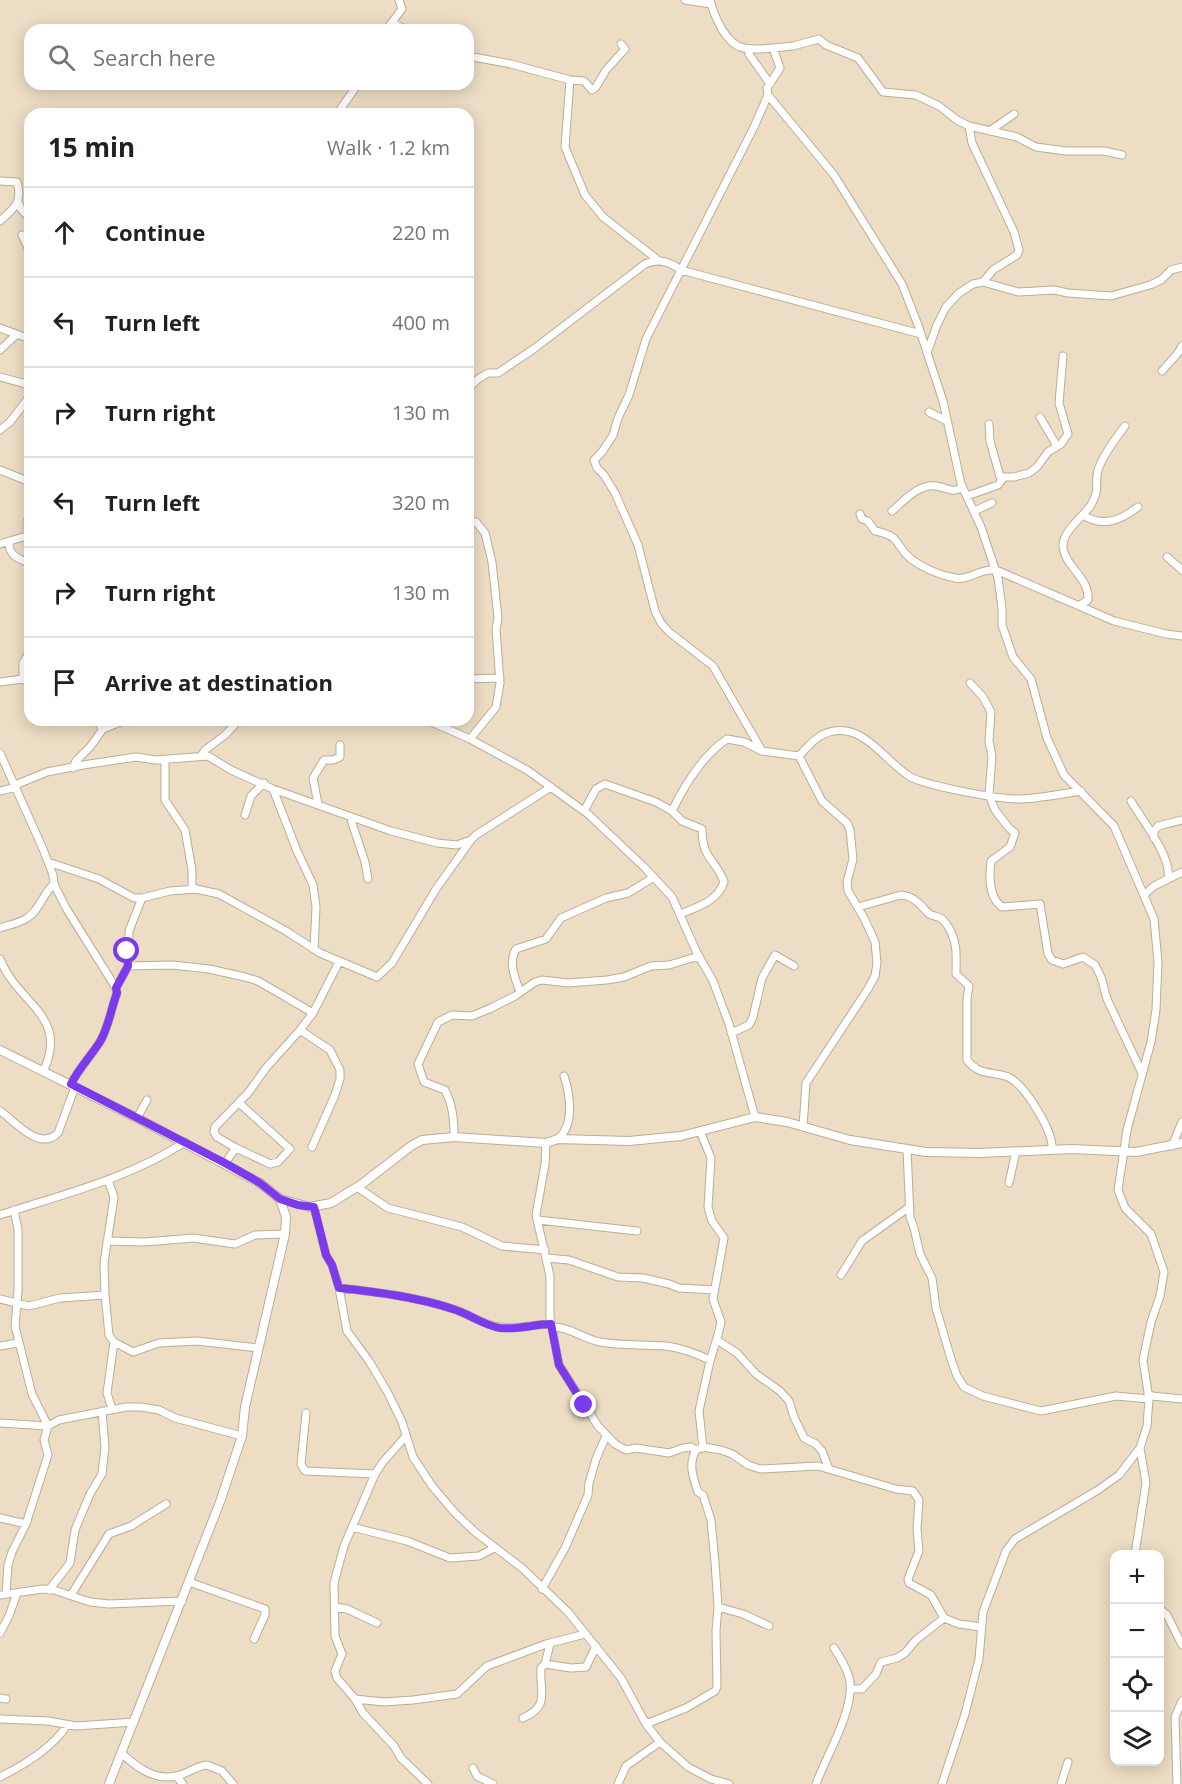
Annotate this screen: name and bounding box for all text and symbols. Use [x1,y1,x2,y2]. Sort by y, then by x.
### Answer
search box [24,24,474,90]
icon: search [45,41,78,74]
text: Search here [93,42,216,72]
text: 15 min [48,129,135,165]
text: Walk · 1.2 km [327,134,450,161]
icon: ahead [48,216,81,249]
text: Continue [105,217,205,247]
text: 220 m [392,219,450,246]
icon: left [48,306,81,339]
text: Turn left [105,307,200,337]
text: 400 m [392,309,450,336]
icon: right [48,396,81,429]
text: Turn right [105,397,216,427]
text: 130 m [392,399,450,426]
icon: left [48,486,81,519]
text: Turn left [105,487,200,517]
text: 320 m [392,489,450,516]
icon: right [48,576,81,609]
text: Turn right [105,577,216,607]
text: 130 m [392,579,450,606]
icon: arrive [48,666,81,699]
text: Arrive at destination [105,667,333,697]
route start [113,937,139,963]
route end [570,1391,596,1417]
map controls [1110,1550,1164,1766]
button: + [1110,1550,1164,1604]
button: − [1110,1604,1164,1658]
button: locate [1110,1658,1164,1712]
button: layers [1110,1712,1164,1766]

